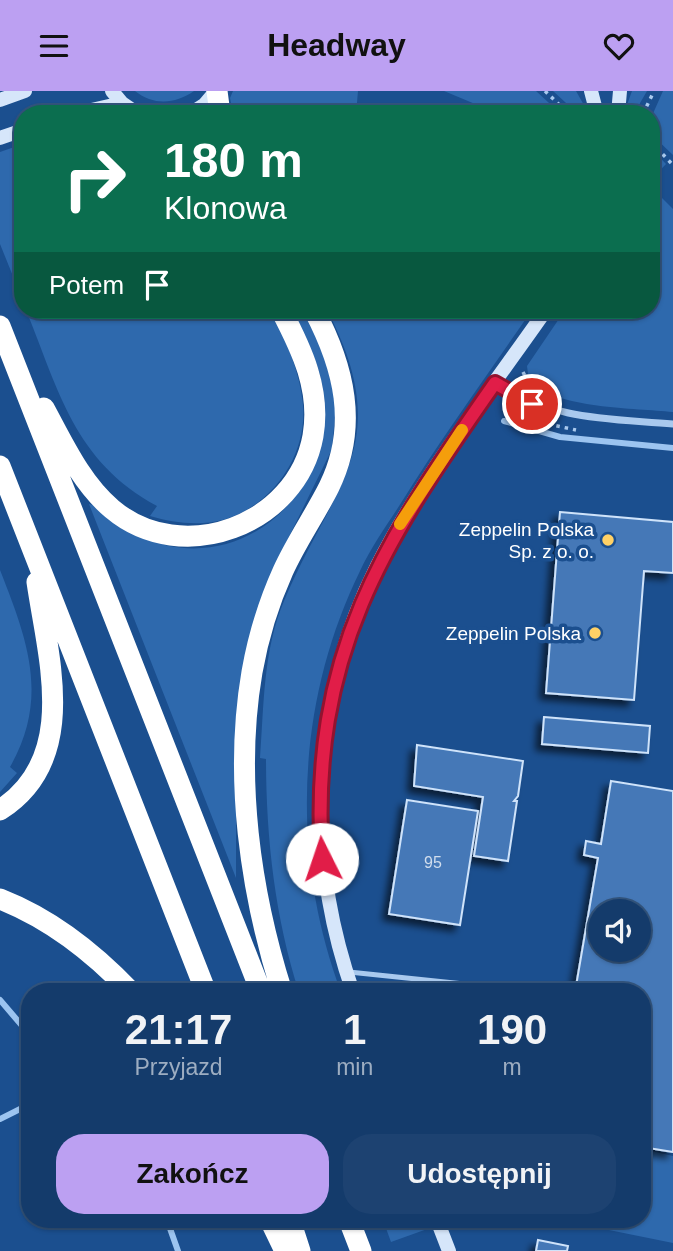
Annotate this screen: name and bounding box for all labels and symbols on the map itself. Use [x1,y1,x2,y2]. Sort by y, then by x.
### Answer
pin [502,374,562,434]
place label: Zeppelin Polska Sp. z o. o. [459,519,594,562]
marker: Zeppelin Polska Sp. z o. o. [600,532,616,548]
place label: Zeppelin Polska [446,623,581,644]
marker: Zeppelin Polska [587,625,603,641]
position arrow [285,822,359,896]
house number: 95 [424,854,442,871]

